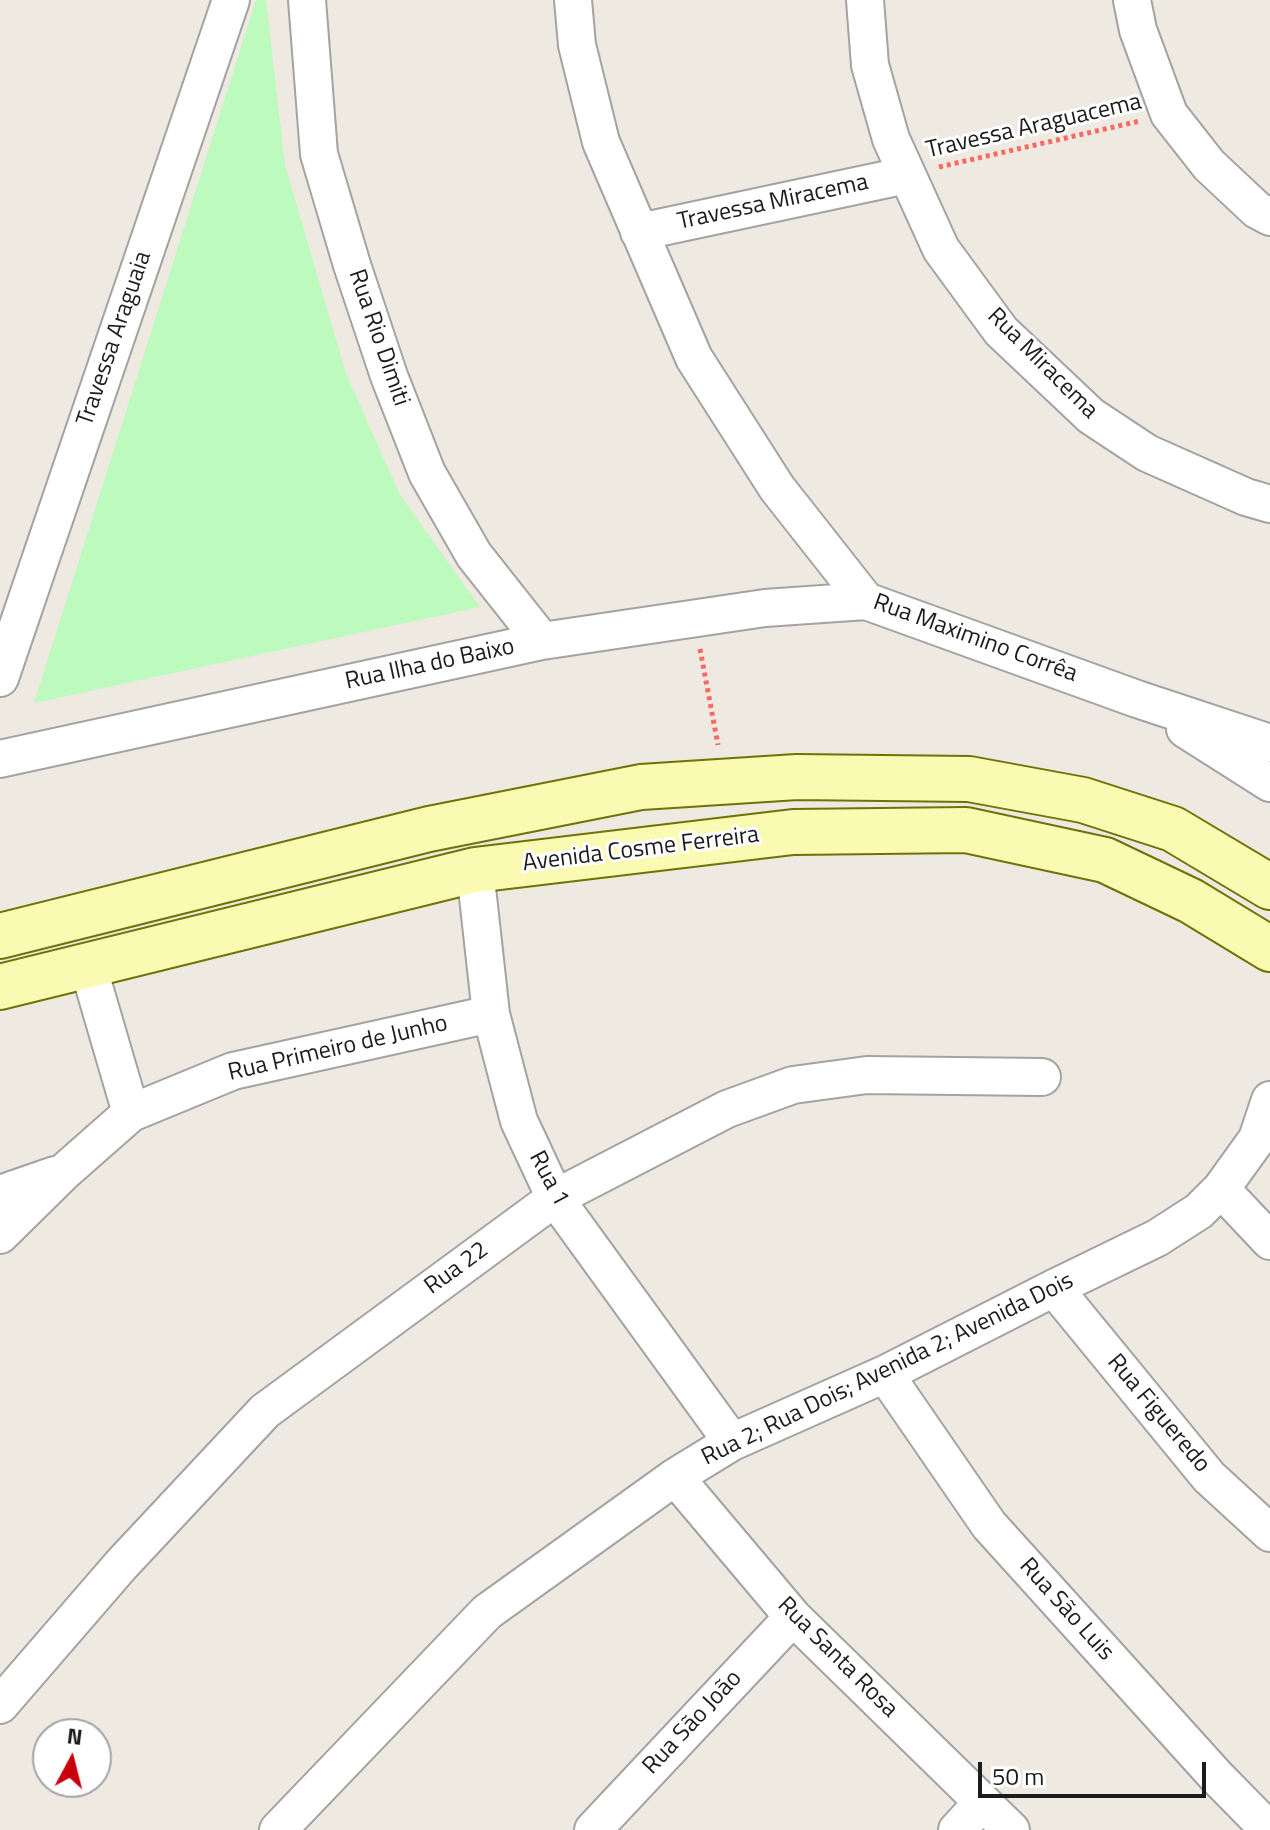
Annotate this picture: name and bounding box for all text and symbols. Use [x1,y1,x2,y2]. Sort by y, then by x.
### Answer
street label: Travessa Araguacema [924,88,1144,166]
street label: Travessa Miracema [675,169,871,237]
street label: Travessa Araguaia [72,248,158,430]
street label: Rua Rio Dimiti [341,266,415,410]
street label: Rua Miracema [981,303,1103,425]
street label: Rua Maximino Corrêa [869,589,1081,689]
street label: Rua Ilha do Baixo [343,633,517,697]
street label: Avenida Cosme Ferreira [521,821,761,879]
street label: Rua Primeiro de Junho [226,1010,450,1088]
street label: Rua 1 [522,1147,574,1211]
street label: Rua 22 [420,1236,494,1302]
street label: Rua 2; Rua Dois; Avenida 2; Avenida Dois [697,1267,1079,1473]
street label: Rua Figueredo [1100,1349,1216,1479]
street label: Rua São Luis [1012,1553,1120,1667]
street label: Rua Santa Rosa [771,1592,903,1724]
street label: Rua São João [637,1665,749,1781]
north arrow [32,1718,112,1798]
text: N [65,1718,84,1754]
scale bar [982,1746,1210,1796]
text: 50 m [992,1758,1044,1794]

